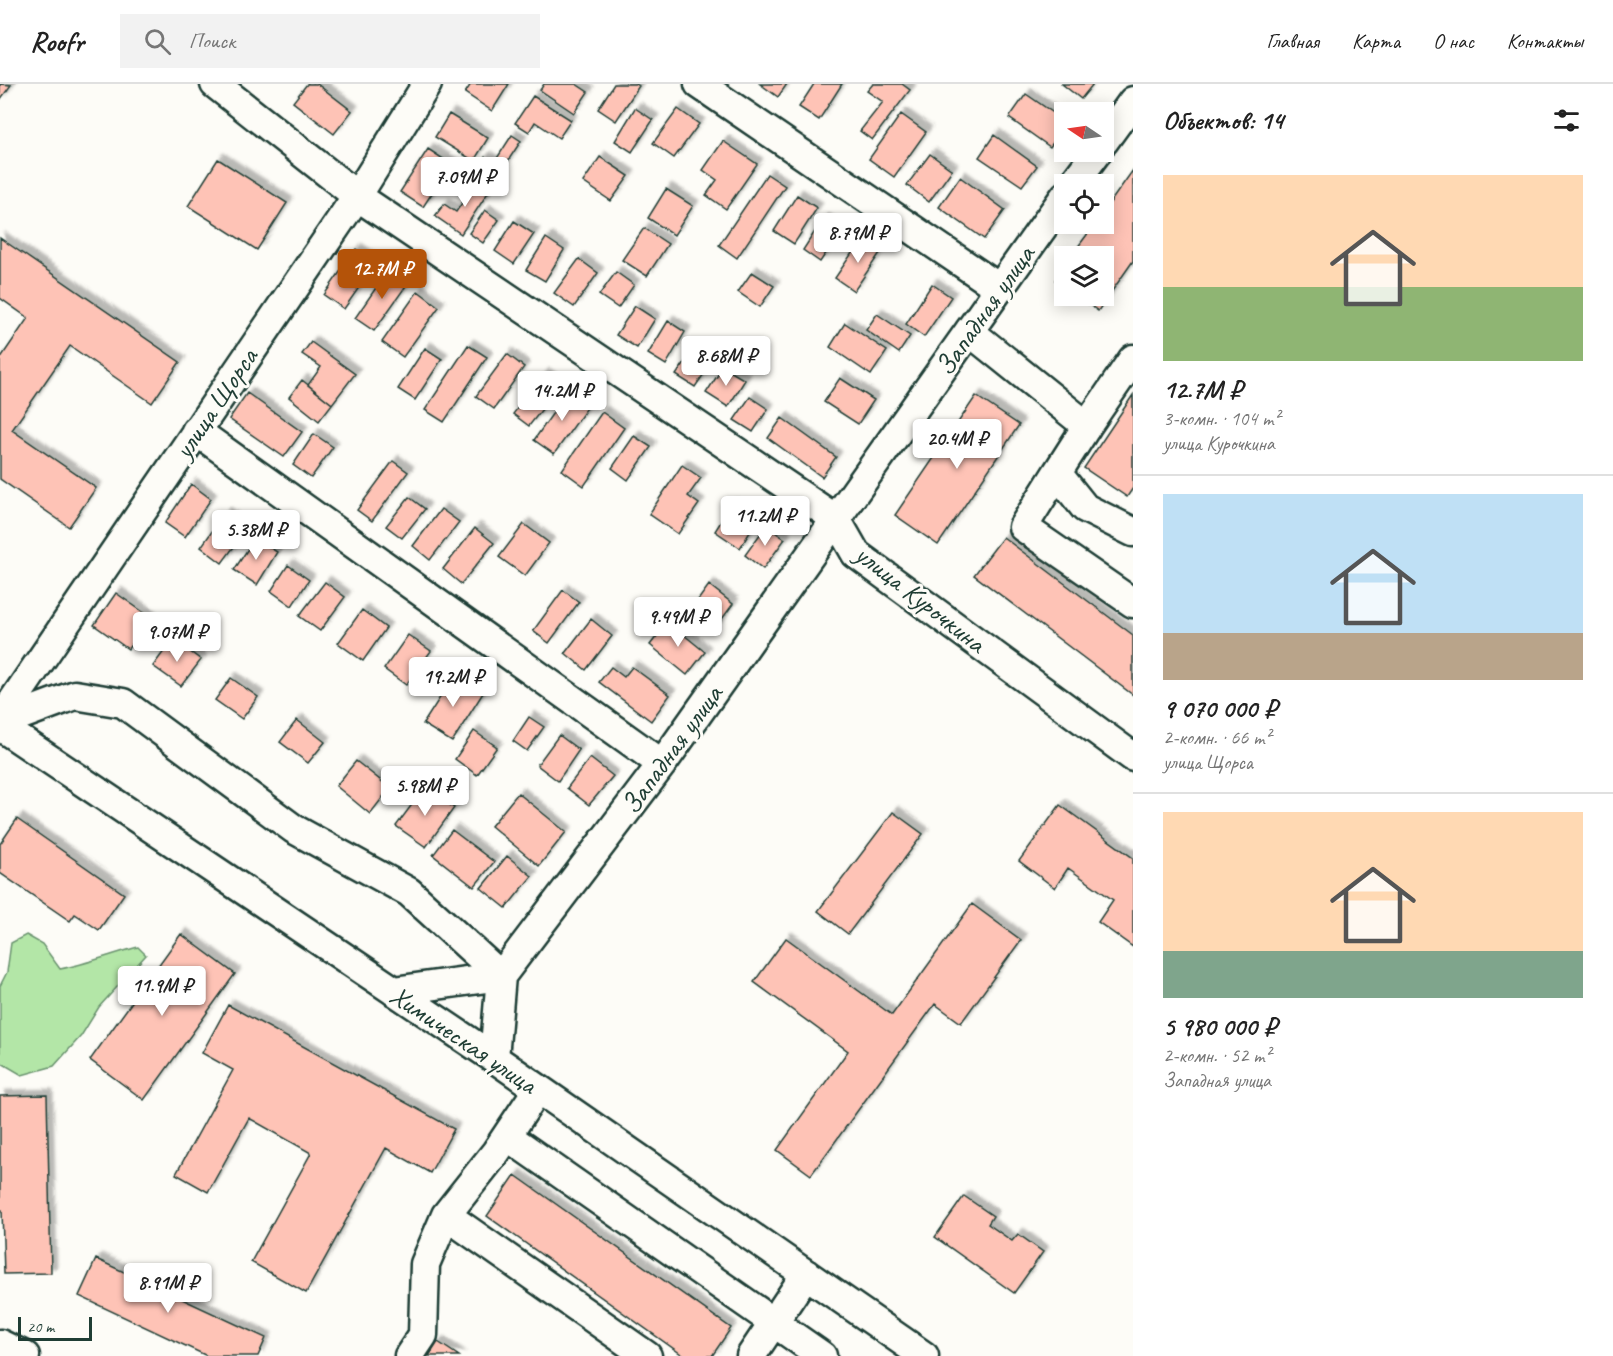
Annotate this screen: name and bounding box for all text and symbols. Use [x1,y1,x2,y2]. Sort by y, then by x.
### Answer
search box [120,14,540,68]
text: Roofr [30,24,84,59]
icon: search [141,25,174,58]
text: Поиск [189,27,235,55]
text: Главная [1266,28,1319,54]
text: Карта [1352,28,1400,54]
text: О нас [1433,28,1474,54]
text: Контакты [1507,28,1583,54]
north arrow [1054,102,1114,162]
map controls [1054,102,1114,306]
text: Объектов: 14 [1163,104,1283,137]
icon: filters [1550,104,1583,137]
pin: 7.09M ₽ [410,157,520,208]
text: 7.09M ₽ [435,164,495,189]
button: locate [1054,174,1114,234]
pin: 8.79M ₽ [803,213,913,264]
icon: home [1319,214,1427,322]
text: 8.79M ₽ [828,220,888,245]
street label: Западная улица [927,237,1043,382]
button: layers [1054,246,1114,306]
pin: 12.7M ₽ [327,249,437,300]
text: 12.7M ₽ [352,256,412,281]
pin: 8.68M ₽ [671,336,781,387]
street label: улица Щорса [165,340,266,467]
text: 8.68M ₽ [695,343,757,368]
pin: 14.2M ₽ [507,371,617,422]
text: 12.7M ₽ [1163,373,1242,406]
text: 14.2M ₽ [532,378,592,403]
text: 3-комн. · 104 m² [1163,406,1280,431]
pin: 20.4M ₽ [902,419,1012,470]
text: 20.4M ₽ [927,426,987,451]
text: улица Курочкина [1163,431,1274,456]
pin: 11.2M ₽ [710,496,820,547]
text: 11.2M ₽ [735,503,795,528]
pin: 5.38M ₽ [201,510,311,561]
text: 5.38M ₽ [226,517,286,542]
icon: home [1319,533,1427,641]
street label: улица Курочкина [847,535,994,661]
pin: 9.49M ₽ [623,597,733,648]
text: 9.49M ₽ [648,604,708,629]
pin: 9.07M ₽ [122,612,232,663]
text: 9.07M ₽ [147,619,207,644]
pin: 19.2M ₽ [398,657,508,708]
text: 19.2M ₽ [423,664,483,689]
street label: Западная улица [613,677,731,821]
text: 9 070 000 ₽ [1163,692,1277,725]
text: 2-комн. · 66 m² [1163,725,1271,750]
text: улица Щорса [1163,750,1253,775]
pin: 5.98M ₽ [370,766,480,817]
text: 5.98M ₽ [395,773,455,798]
icon: home [1319,851,1427,959]
pin: 11.9M ₽ [107,966,217,1017]
text: 11.9M ₽ [132,973,192,998]
street label: Химическая улица [384,977,545,1102]
text: 5 980 000 ₽ [1163,1010,1277,1043]
text: 2-комн. · 52 m² [1163,1043,1271,1068]
text: Западная улица [1163,1068,1271,1093]
pin: 8.91M ₽ [113,1263,223,1314]
text: 8.91M ₽ [138,1270,198,1295]
scale bar [18,1314,92,1342]
text: 20 m [27,1317,54,1337]

